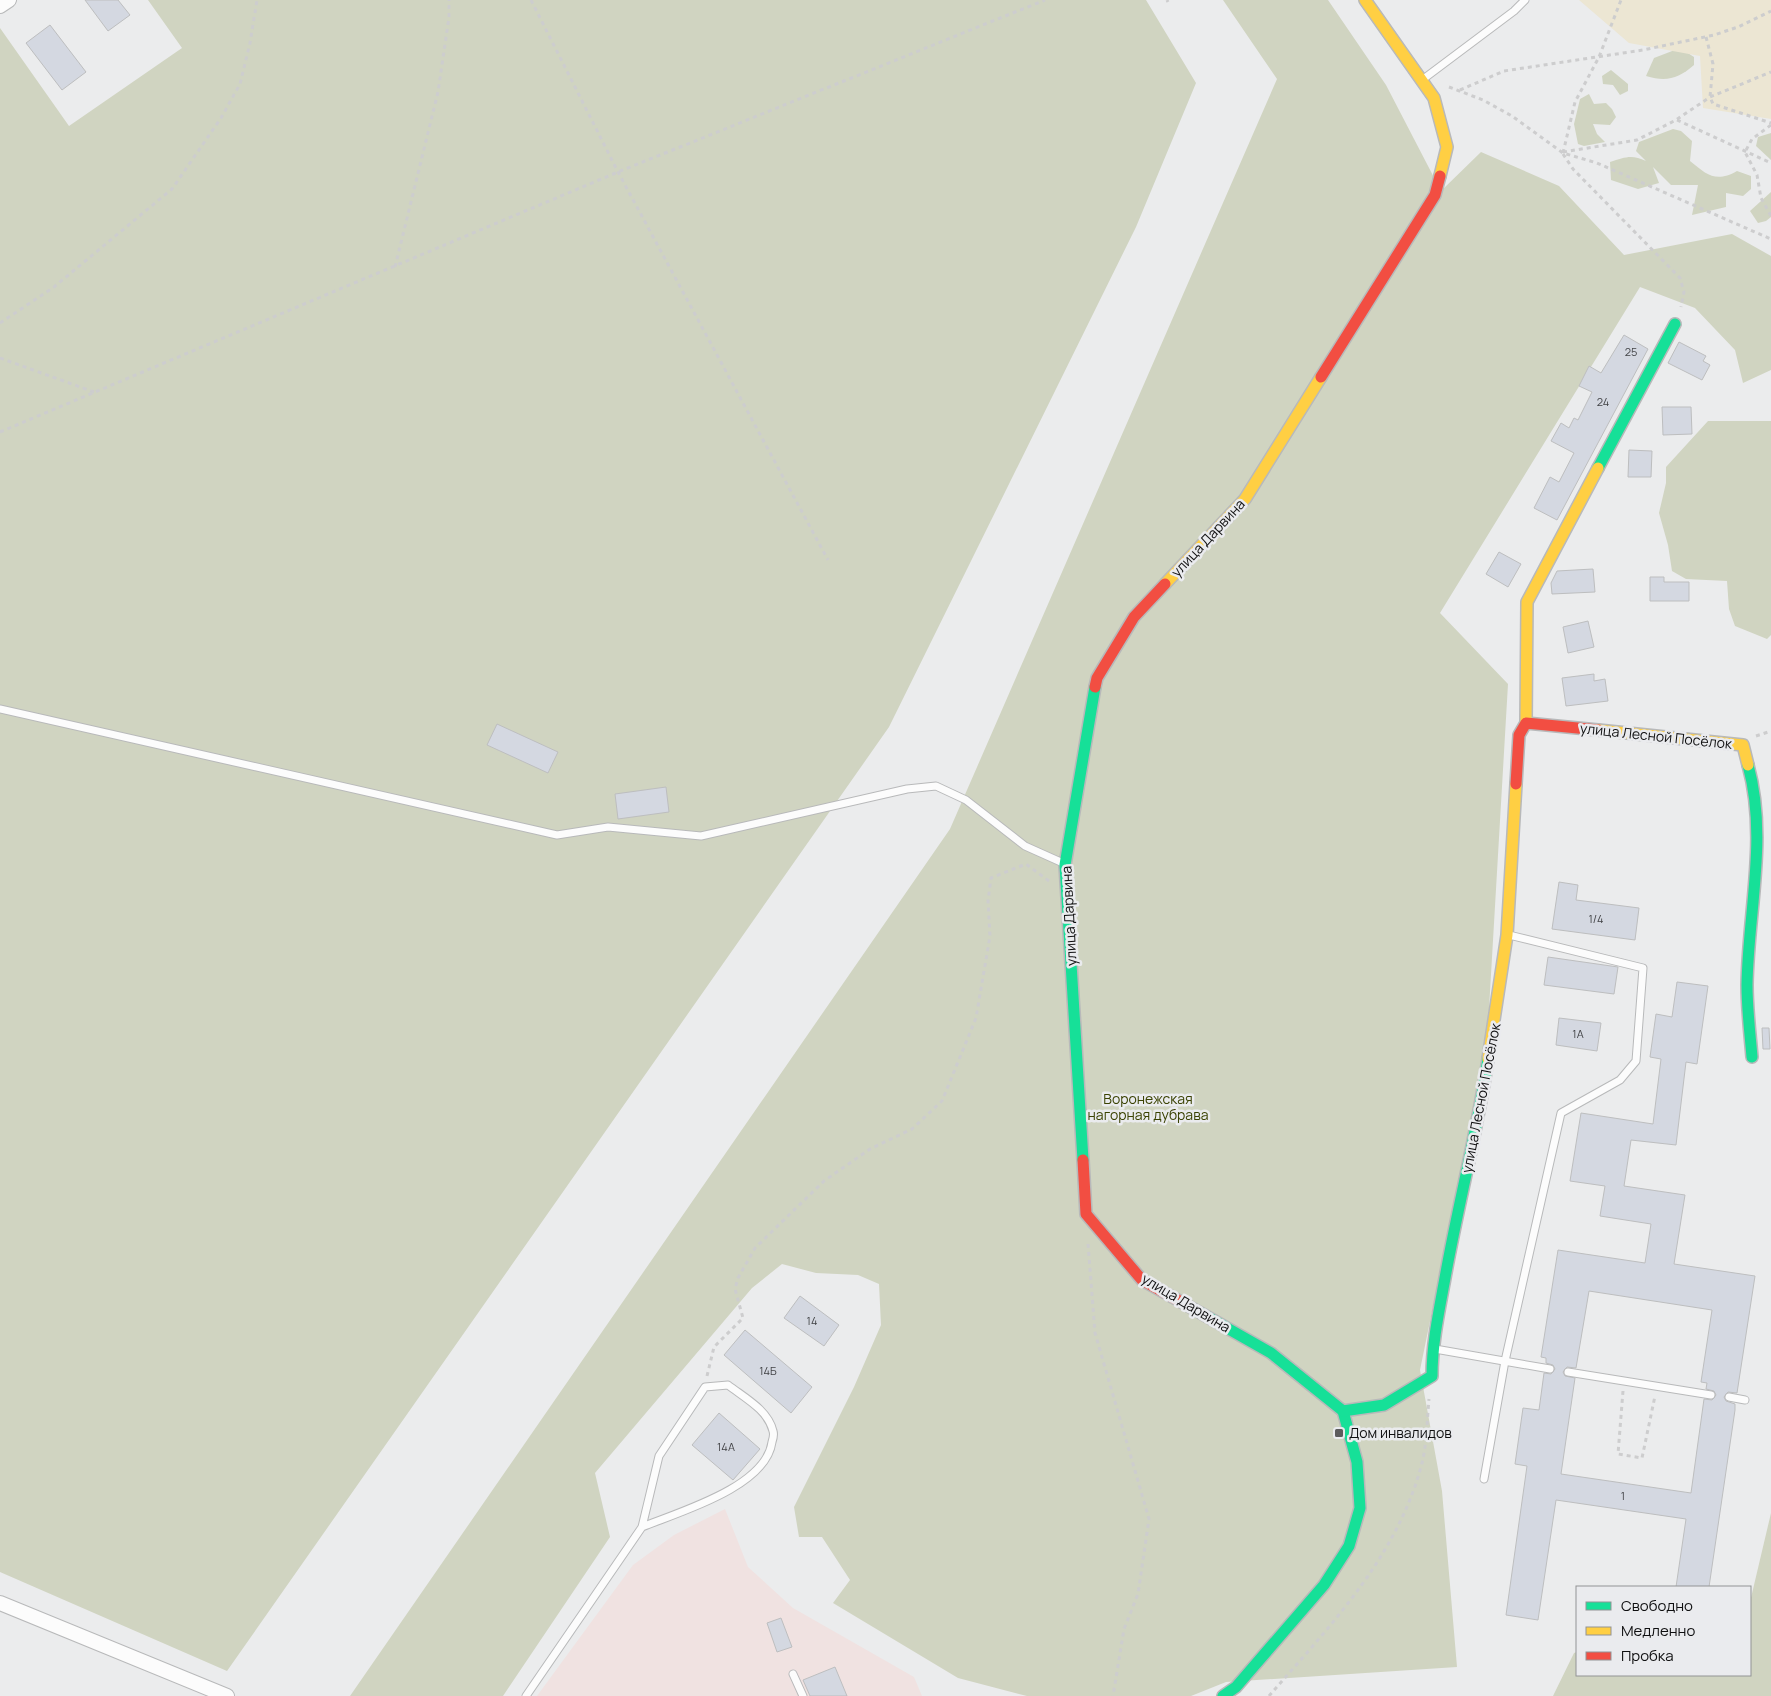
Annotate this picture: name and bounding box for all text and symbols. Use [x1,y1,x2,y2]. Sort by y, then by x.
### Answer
house number: 25 [1625,344,1637,359]
house number: 24 [1597,394,1609,409]
street label: улица Дарвина [1166,495,1249,581]
street label: улица Лесной Посёлок [1579,718,1734,753]
street label: улица Дарвина [1056,865,1081,967]
house number: 1/4 [1588,911,1604,926]
street label: улица Лесной Посёлок [1457,1020,1505,1175]
house number: 1А [1572,1026,1584,1041]
park label: Воронежская нагорная дубрава [1088,1089,1208,1124]
street label: улица Дарвина [1138,1269,1234,1337]
house number: 14 [807,1313,817,1328]
house number: 14Б [759,1363,777,1378]
place label: Дом инвалидов [1349,1423,1452,1442]
marker: Дом инвалидов [1333,1427,1345,1439]
house number: 14А [717,1439,735,1454]
house number: 1 [1621,1488,1625,1503]
legend [1576,1586,1751,1676]
text: Свободно [1621,1595,1693,1616]
text: Медленно [1621,1620,1695,1641]
text: Пробка [1621,1645,1674,1666]

